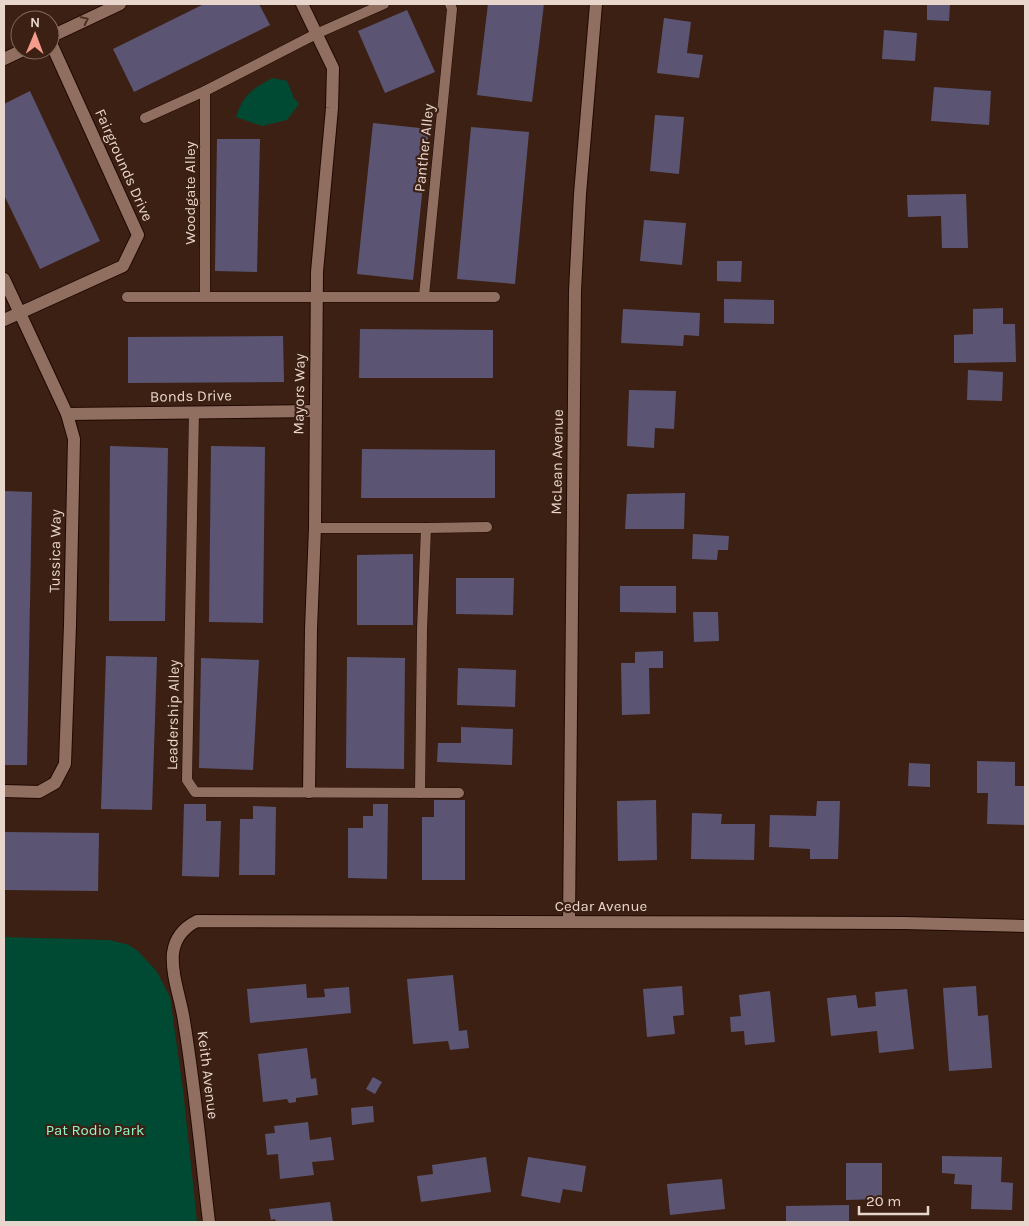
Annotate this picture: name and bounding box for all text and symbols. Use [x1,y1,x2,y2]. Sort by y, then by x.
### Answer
north arrow [10,10,60,60]
text: N [30,14,40,31]
one-way arrow [80,16,89,27]
street label: Panther Alley [410,103,438,193]
street label: Fairgrounds Drive [91,106,157,224]
street label: Woodgate Alley [181,141,199,245]
street label: Mayors Way [289,353,309,435]
street label: Bonds Drive [150,386,232,406]
street label: McLean Avenue [547,409,567,515]
street label: Tussica Way [45,509,65,593]
street label: Leadership Alley [163,660,183,770]
street label: Cedar Avenue [555,897,647,915]
street label: Keith Avenue [194,1030,222,1120]
park label: Pat Rodio Park [46,1121,144,1139]
scale bar [859,1184,928,1216]
text: 20 m [866,1192,901,1210]

